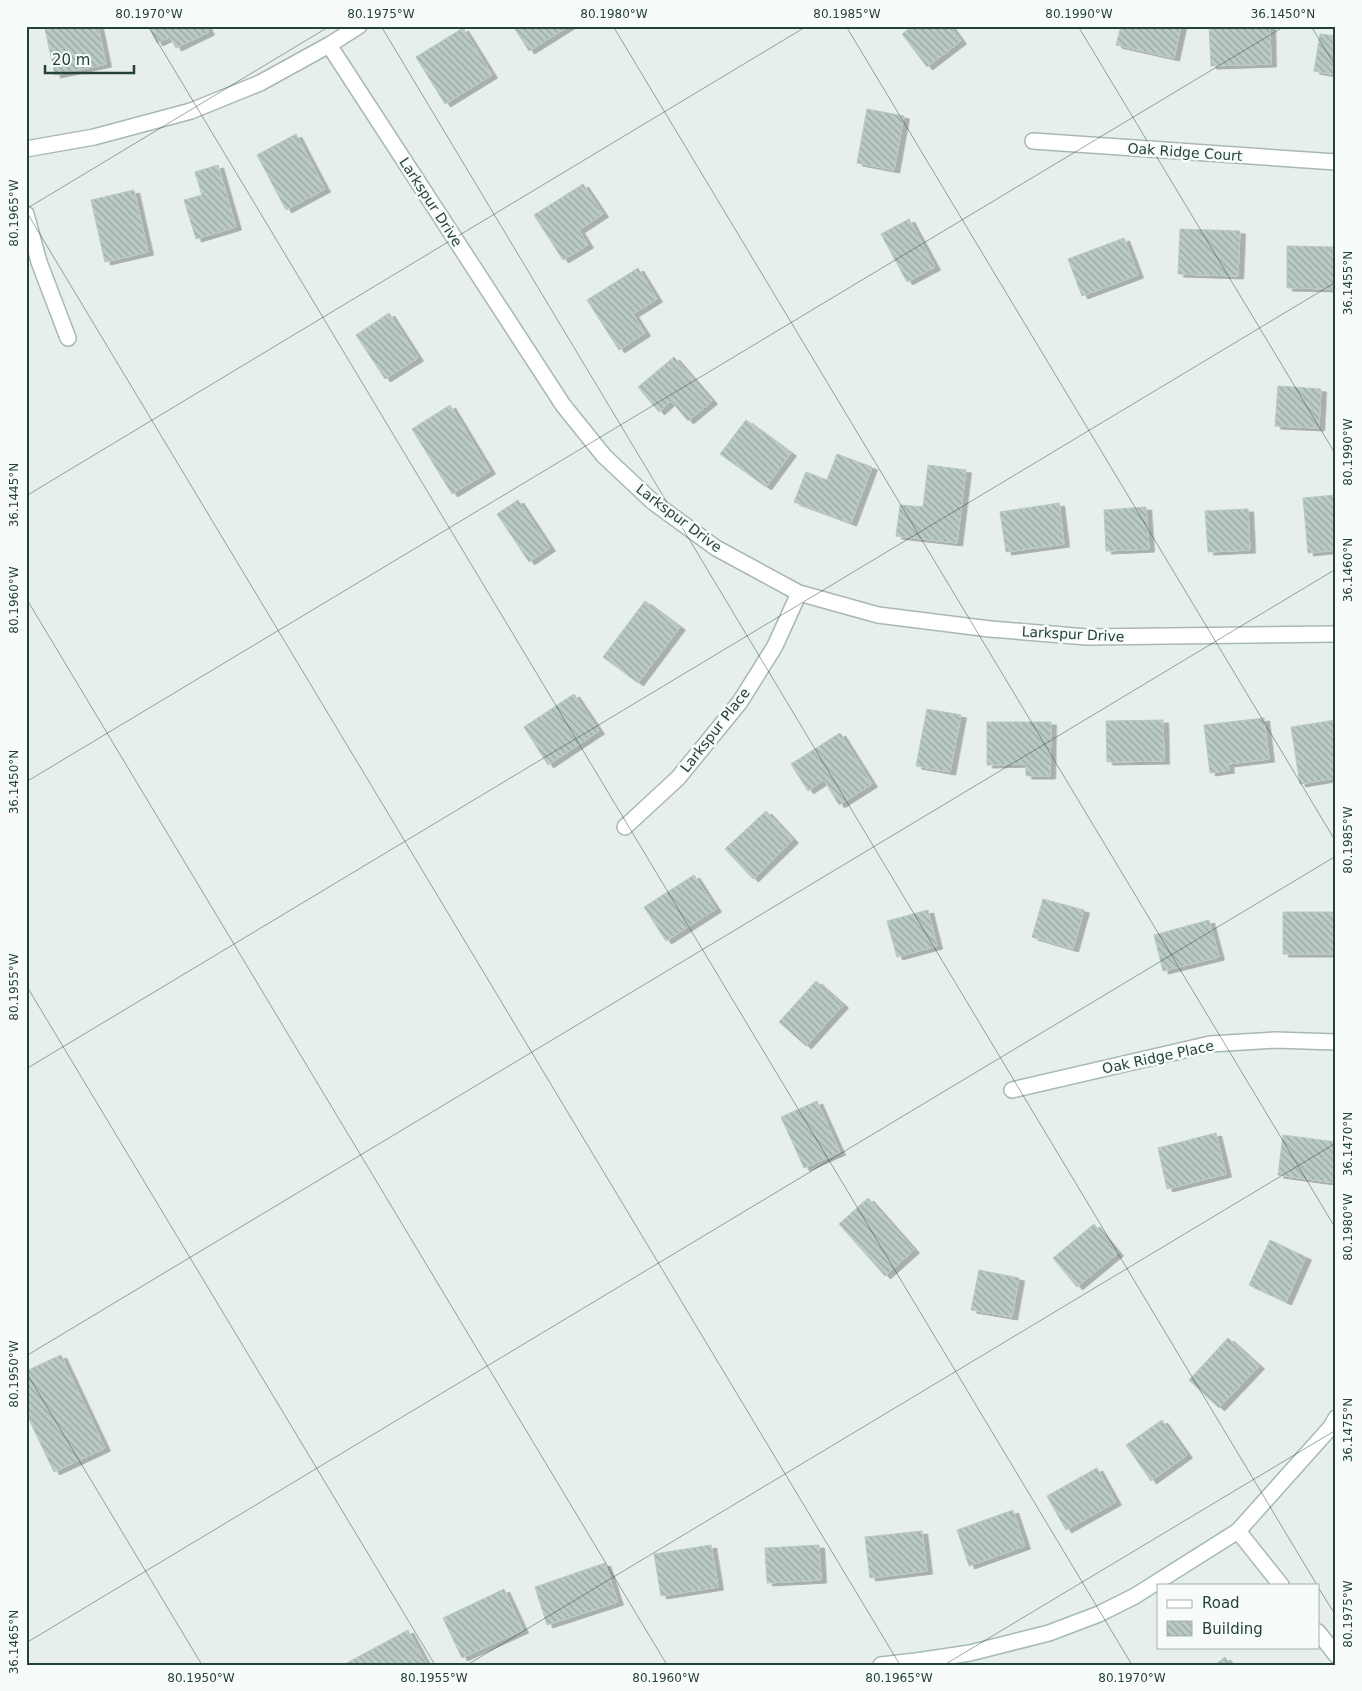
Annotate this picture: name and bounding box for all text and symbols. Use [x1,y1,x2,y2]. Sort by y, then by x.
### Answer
text: 80.1970°W [115,7,183,21]
text: 80.1975°W [347,7,415,21]
text: 80.1980°W [580,7,648,21]
text: 80.1985°W [813,7,881,21]
text: 80.1990°W [1045,7,1113,21]
text: 36.1450°N [1251,7,1315,21]
scale bar [45,42,134,74]
text: 20 m [52,51,90,69]
street label: Oak Ridge Court [1127,140,1243,164]
street label: Larkspur Drive [396,155,466,249]
text: 80.1965°W [7,179,21,247]
text: 36.1455°N [1341,251,1355,315]
text: 80.1990°W [1341,418,1355,486]
text: 36.1445°N [7,463,21,527]
street label: Larkspur Drive [633,481,725,555]
text: 36.1460°N [1341,538,1355,602]
text: 80.1960°W [7,566,21,634]
street label: Larkspur Drive [1021,623,1125,645]
street label: Larkspur Place [677,685,753,775]
text: 36.1450°N [7,750,21,814]
text: 80.1985°W [1341,806,1355,874]
text: 80.1955°W [7,953,21,1021]
street label: Oak Ridge Place [1101,1037,1215,1077]
text: 36.1470°N [1341,1112,1355,1176]
text: 80.1980°W [1341,1193,1355,1261]
text: 80.1950°W [7,1340,21,1408]
text: 36.1475°N [1341,1398,1355,1462]
text: 80.1975°W [1341,1580,1355,1648]
legend [1157,1584,1320,1648]
text: Road [1202,1594,1240,1612]
text: 36.1465°N [7,1610,21,1674]
text: Building [1202,1620,1263,1638]
text: 80.1950°W [167,1671,235,1685]
text: 80.1955°W [400,1671,468,1685]
text: 80.1960°W [632,1671,700,1685]
text: 80.1965°W [865,1671,933,1685]
text: 80.1970°W [1098,1671,1166,1685]

